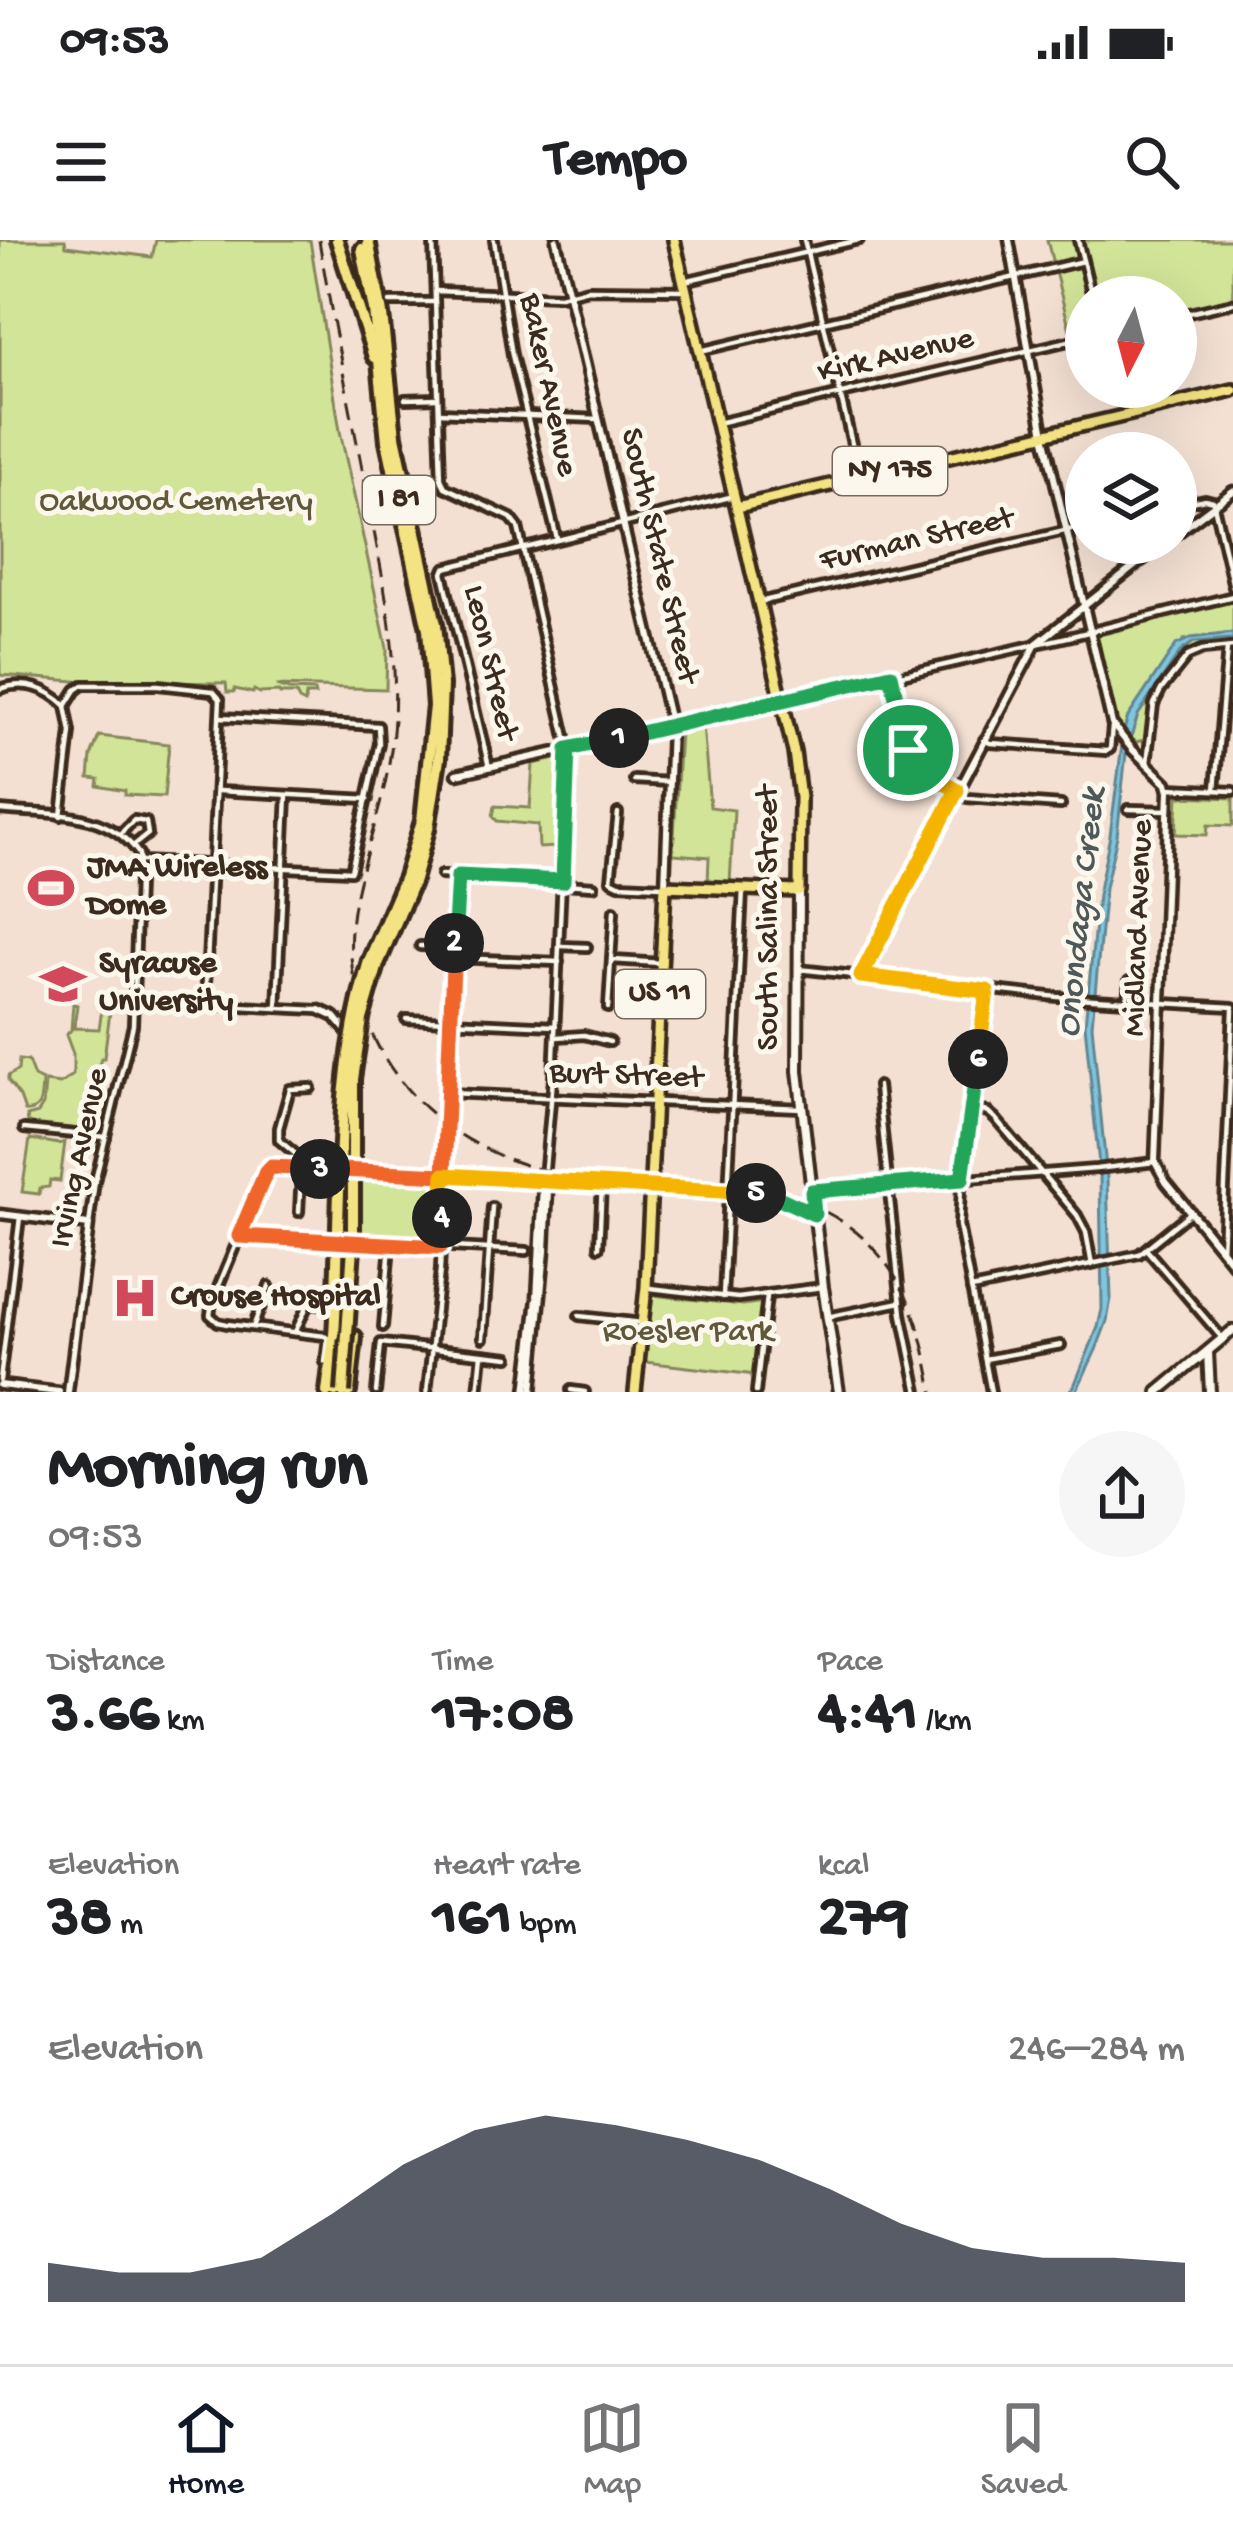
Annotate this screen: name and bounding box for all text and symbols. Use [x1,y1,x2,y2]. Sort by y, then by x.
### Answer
text: 09:53 [60,16,169,69]
icon: menu [48,129,114,195]
icon: search [1119,129,1185,195]
text: Tempo [546,130,687,194]
north arrow [1065,276,1197,408]
map controls [1065,276,1197,564]
street label: Baker Avenue [509,289,585,481]
street label: Kirk Avenue [814,320,979,393]
street label: South State Street [610,425,706,690]
button: layers [1065,432,1197,564]
road number: NY 175 [833,447,947,495]
road number: I 81 [363,476,435,524]
park label: Oakwood Cemetery [39,484,313,522]
street label: Furman Street [816,500,1020,582]
street label: Leon Street [453,582,526,747]
pin [857,699,959,801]
pin: 1 [589,708,649,768]
icon: arrive [875,717,941,783]
text: 1 [612,719,626,757]
street label: South Salina Street [751,783,789,1050]
water label: Onondaga Creek [1049,783,1118,1040]
street label: Midland Avenue [1117,818,1163,1037]
place label: JMA Wireless Dome [84,850,269,926]
sports icon: JMA Wireless Dome [26,863,76,913]
pin: 2 [424,913,484,973]
text: 2 [446,924,462,962]
place label: Syracuse University [99,946,234,1022]
school or university icon: Syracuse University [38,959,88,1009]
road number: US 11 [615,970,705,1018]
pin: 6 [948,1029,1008,1089]
text: 6 [970,1040,986,1078]
street label: Burt Street [548,1055,706,1099]
street label: Irving Avenue [43,1064,119,1251]
pin: 3 [290,1139,350,1199]
text: 3 [311,1150,329,1188]
pin: 5 [726,1163,786,1223]
text: 5 [747,1174,765,1212]
pin: 4 [412,1188,472,1248]
text: 4 [434,1199,450,1237]
hospital icon: Crouse Hospital [110,1273,160,1323]
place label: Crouse Hospital [171,1279,381,1317]
park label: Roesler Park [603,1314,776,1352]
button: share [1059,1431,1185,1557]
text: Morning run [48,1432,367,1510]
text: 09:53 [48,1516,143,1562]
text: Distance [48,1644,165,1682]
text: Time [433,1644,493,1682]
text: Pace [818,1644,883,1682]
text: 3.66 [48,1682,159,1752]
text: 17:08 [433,1682,574,1752]
text: 4:41 [818,1682,918,1752]
text: km [159,1703,205,1741]
text: /km [918,1703,972,1741]
text: Elevation [48,1848,179,1886]
text: Heart rate [433,1848,581,1886]
text: kcal [818,1848,870,1886]
text: 38 [48,1886,112,1956]
text: 161 [433,1886,512,1956]
text: 279 [818,1886,909,1956]
text: m [112,1907,143,1945]
text: bpm [512,1907,577,1945]
text: Elevation [48,2028,203,2074]
text: 246–284 m [1008,2028,1185,2074]
tab: Home [168,2395,244,2505]
tab: Map [579,2395,645,2505]
tab: Saved [981,2395,1065,2505]

